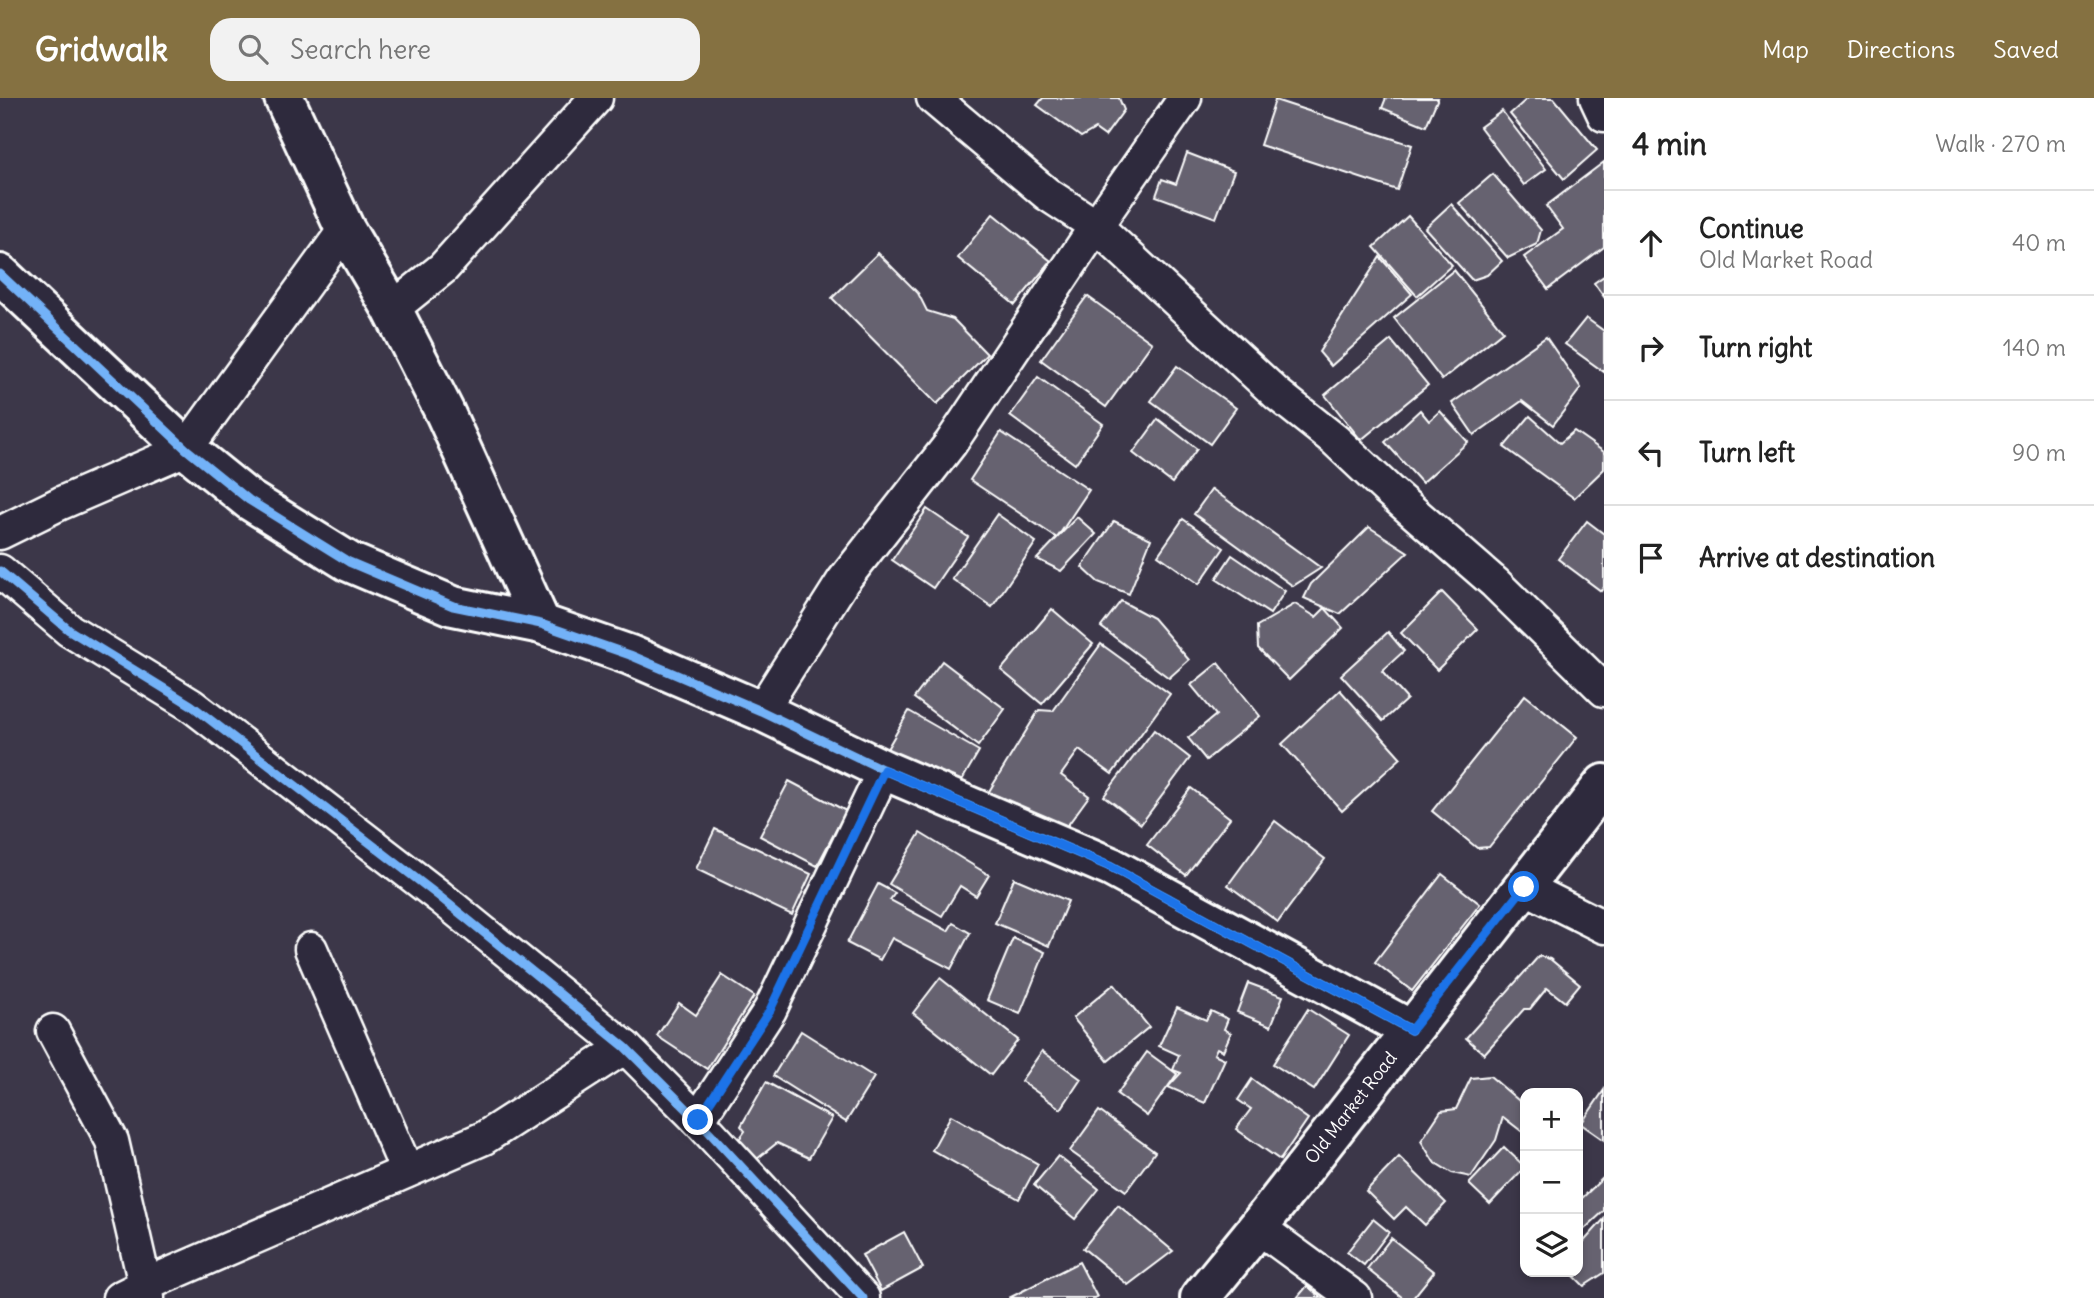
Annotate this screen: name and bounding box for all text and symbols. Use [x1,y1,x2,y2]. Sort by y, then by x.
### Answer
search box [210,18,700,81]
text: Gridwalk [35,28,168,70]
icon: search [234,30,272,68]
text: Search here [290,33,431,66]
text: Map [1762,34,1809,64]
text: Directions [1847,34,1955,64]
text: Saved [1993,34,2059,64]
text: 4 min [1632,125,1707,163]
text: Walk · 270 m [1935,129,2066,158]
text: Continue [1699,212,1804,245]
icon: ahead [1632,224,1670,262]
text: 40 m [2012,228,2066,257]
text: Old Market Road [1699,245,1873,274]
icon: right [1632,329,1670,367]
text: Turn right [1699,331,1812,364]
text: 140 m [2003,333,2066,362]
icon: left [1632,434,1670,472]
text: Turn left [1699,436,1795,469]
text: 90 m [2012,438,2066,467]
icon: arrive [1632,539,1670,577]
text: Arrive at destination [1699,541,1935,574]
route start [1508,871,1539,902]
street label: Old Market Road [1300,1047,1402,1168]
map controls [1520,1088,1583,1277]
button: + [1520,1088,1583,1151]
route end [682,1104,713,1135]
button: − [1520,1151,1583,1214]
button: layers [1520,1214,1583,1277]

